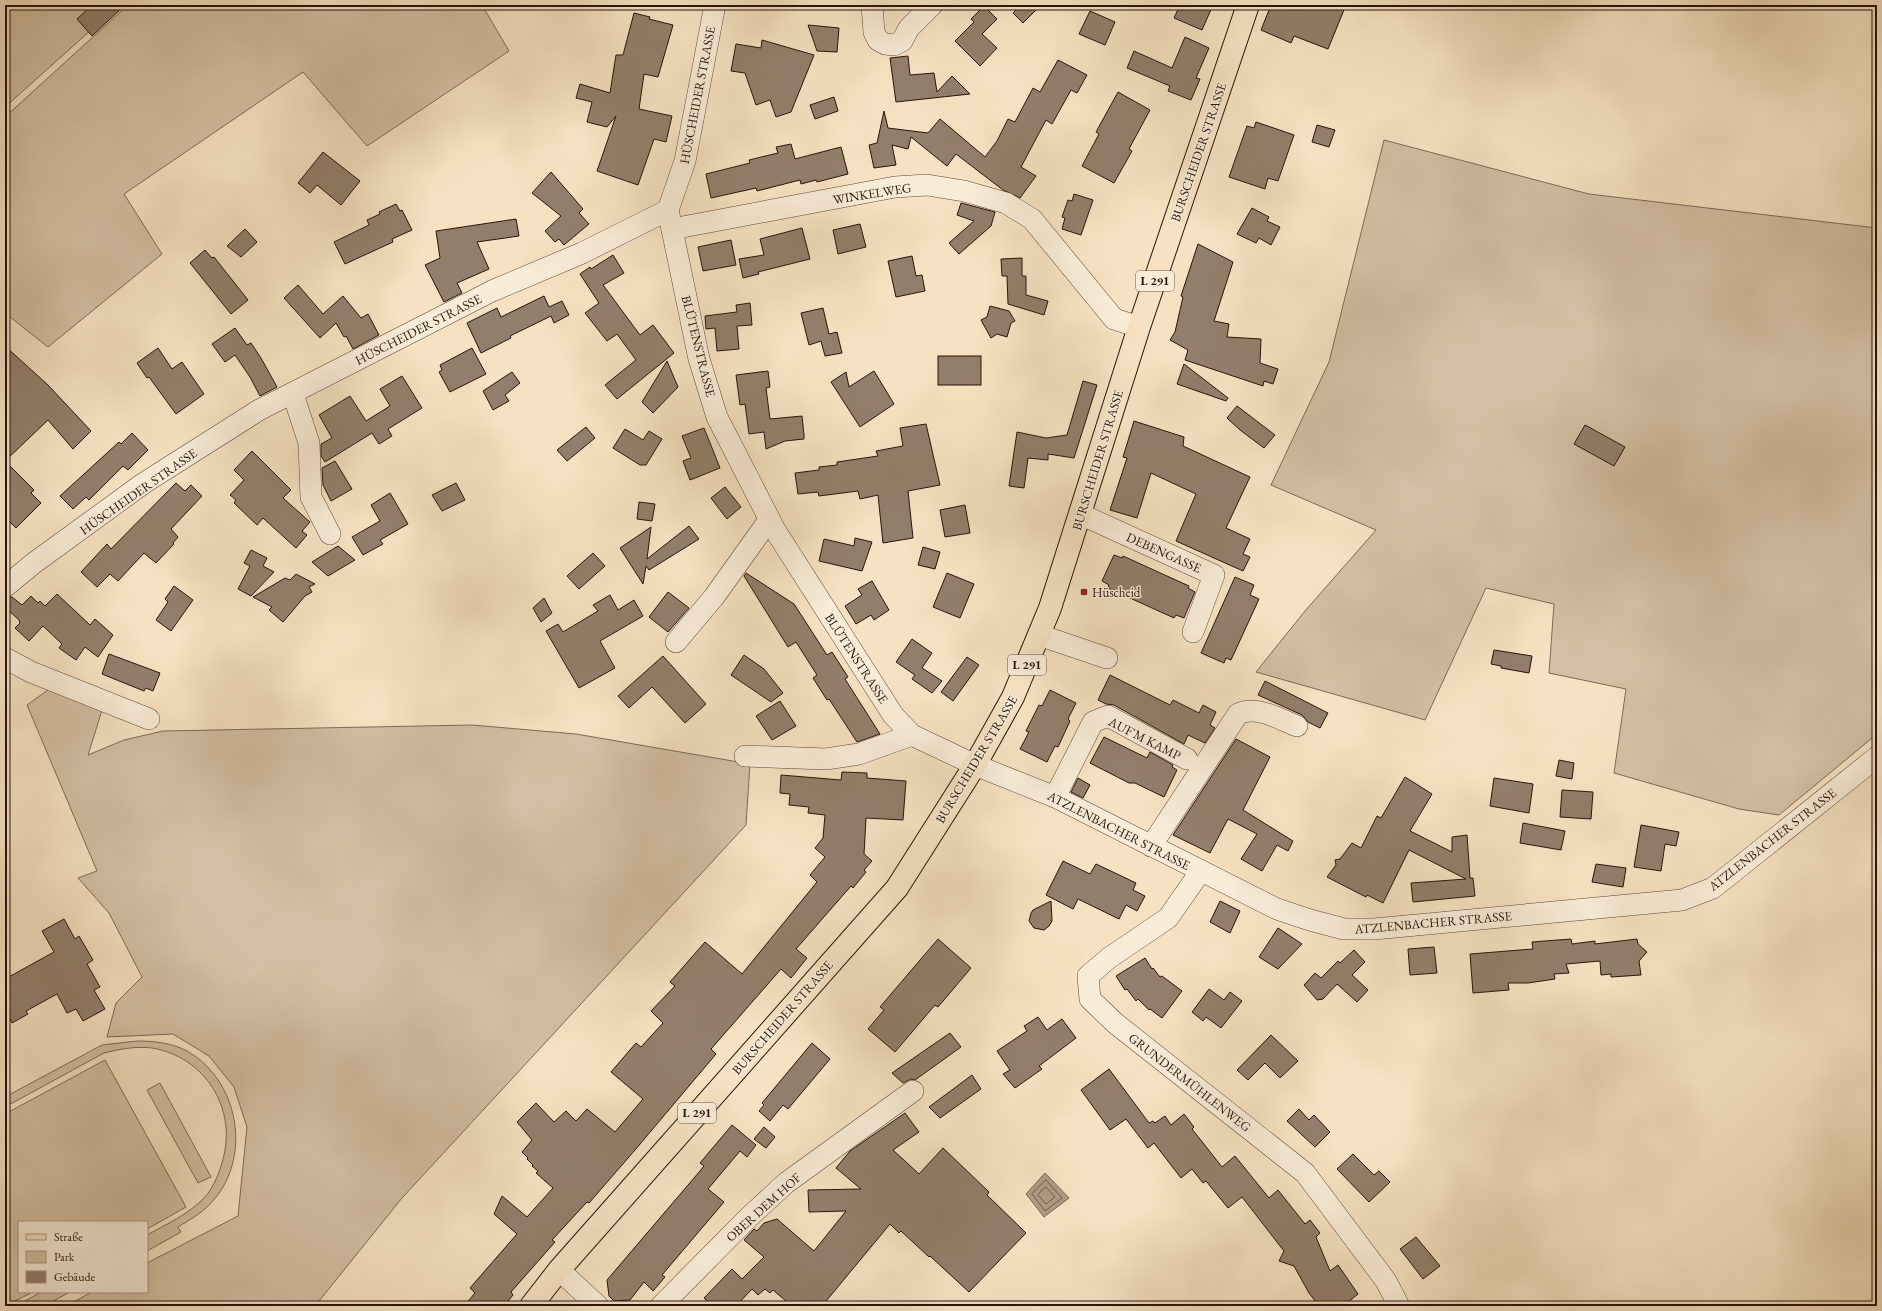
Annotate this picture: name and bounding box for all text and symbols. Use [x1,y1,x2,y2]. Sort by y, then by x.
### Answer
street label: HÜSCHEIDER STRASSE [676,25,719,165]
street label: BURSCHEIDER STRASSE [1167,80,1230,224]
street label: WINKELWEG [832,179,913,208]
road number: L 291 [1136,271,1174,291]
street label: HÜSCHEIDER STRASSE [352,290,484,369]
street label: BLÜTENSTRASSE [678,294,719,399]
street label: BURSCHEIDER STRASSE [1068,388,1127,532]
street label: HÜSCHEIDER STRASSE [76,444,200,538]
street label: DEBENGASSE [1124,528,1204,577]
place label: Hüscheid [1092,584,1141,601]
marker: Hüscheid [1079,587,1089,597]
street label: BLÜTENSTRASSE [821,610,892,707]
road number: L 291 [1008,655,1046,675]
street label: BURSCHEIDER STRASSE [932,692,1021,826]
street label: AUF'M KAMP [1105,713,1184,764]
street label: ATZLENBACHER STRASSE [1704,784,1840,895]
street label: ATZLENBACHER STRASSE [1044,787,1193,874]
street label: ATZLENBACHER STRASSE [1353,907,1512,938]
street label: BURSCHEIDER STRASSE [728,957,837,1078]
street label: GRUNDERMÜHLENWEG [1125,1029,1255,1136]
road number: L 291 [678,1103,716,1123]
street label: OBER DEM HOF [722,1169,805,1246]
legend [18,1221,148,1293]
text: Straße [54,1229,83,1245]
text: Park [54,1249,75,1265]
text: Gebäude [54,1269,96,1285]

